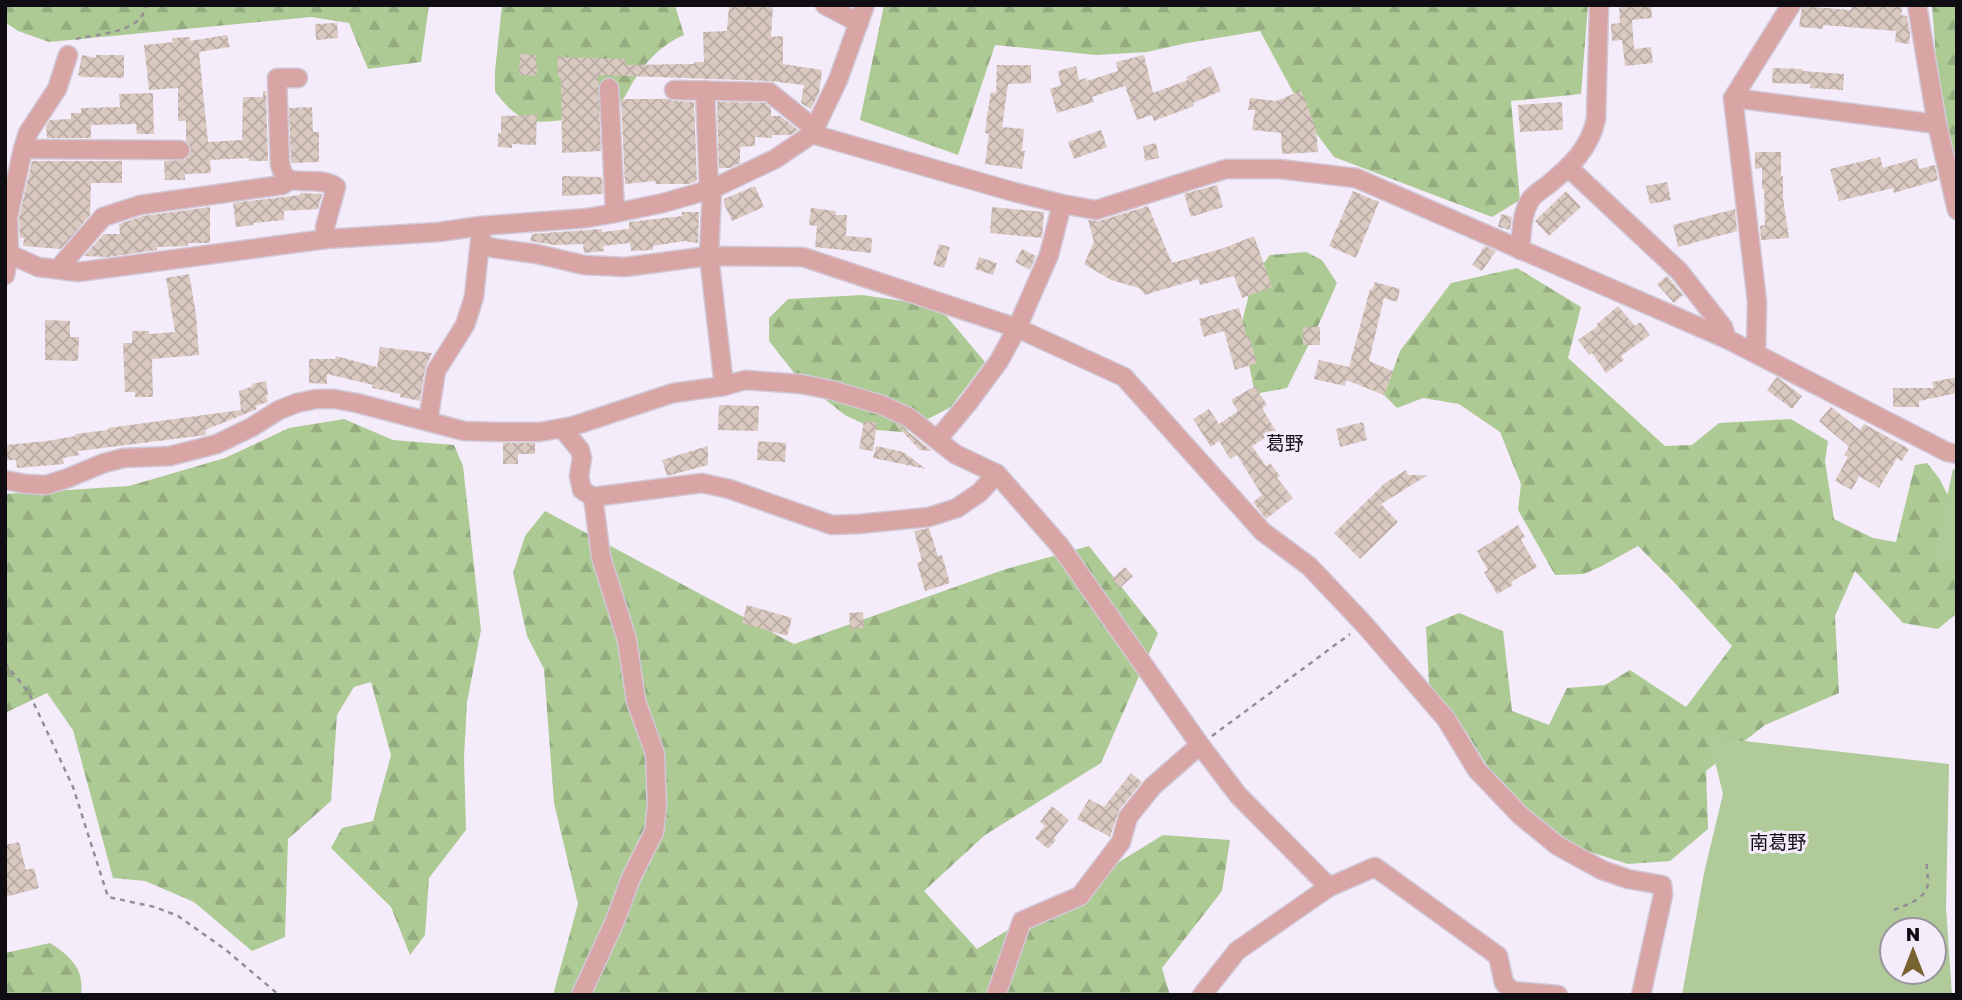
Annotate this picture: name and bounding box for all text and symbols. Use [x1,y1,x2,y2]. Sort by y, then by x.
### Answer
district label: 葛野 [1266,431,1304,454]
district label: 南葛野 [1749,830,1807,853]
north arrow [1878,916,1948,986]
text: N [1906,922,1920,945]

